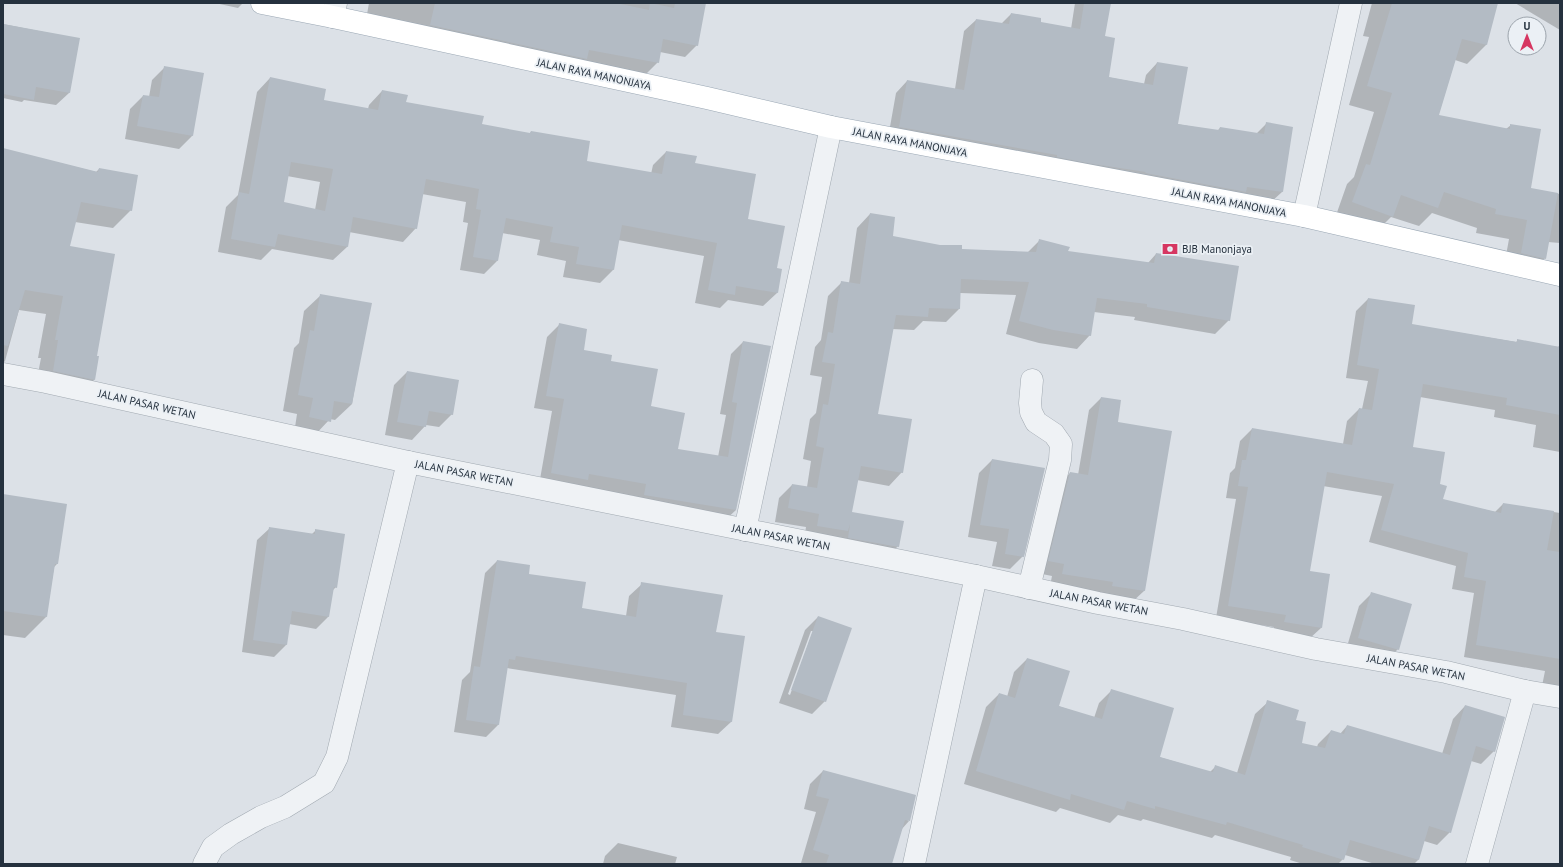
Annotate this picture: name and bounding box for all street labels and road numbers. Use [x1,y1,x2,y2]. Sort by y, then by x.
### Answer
street label: JALAN RAYA MANONJAYA [535,55,653,93]
street label: JALAN RAYA MANONJAYA [850,124,969,160]
street label: JALAN RAYA MANONJAYA [1169,184,1288,220]
street label: JALAN PASAR WETAN [96,386,197,422]
street label: JALAN PASAR WETAN [413,456,514,489]
street label: JALAN PASAR WETAN [730,520,831,553]
street label: JALAN PASAR WETAN [1048,585,1149,618]
street label: JALAN PASAR WETAN [1365,650,1466,683]

